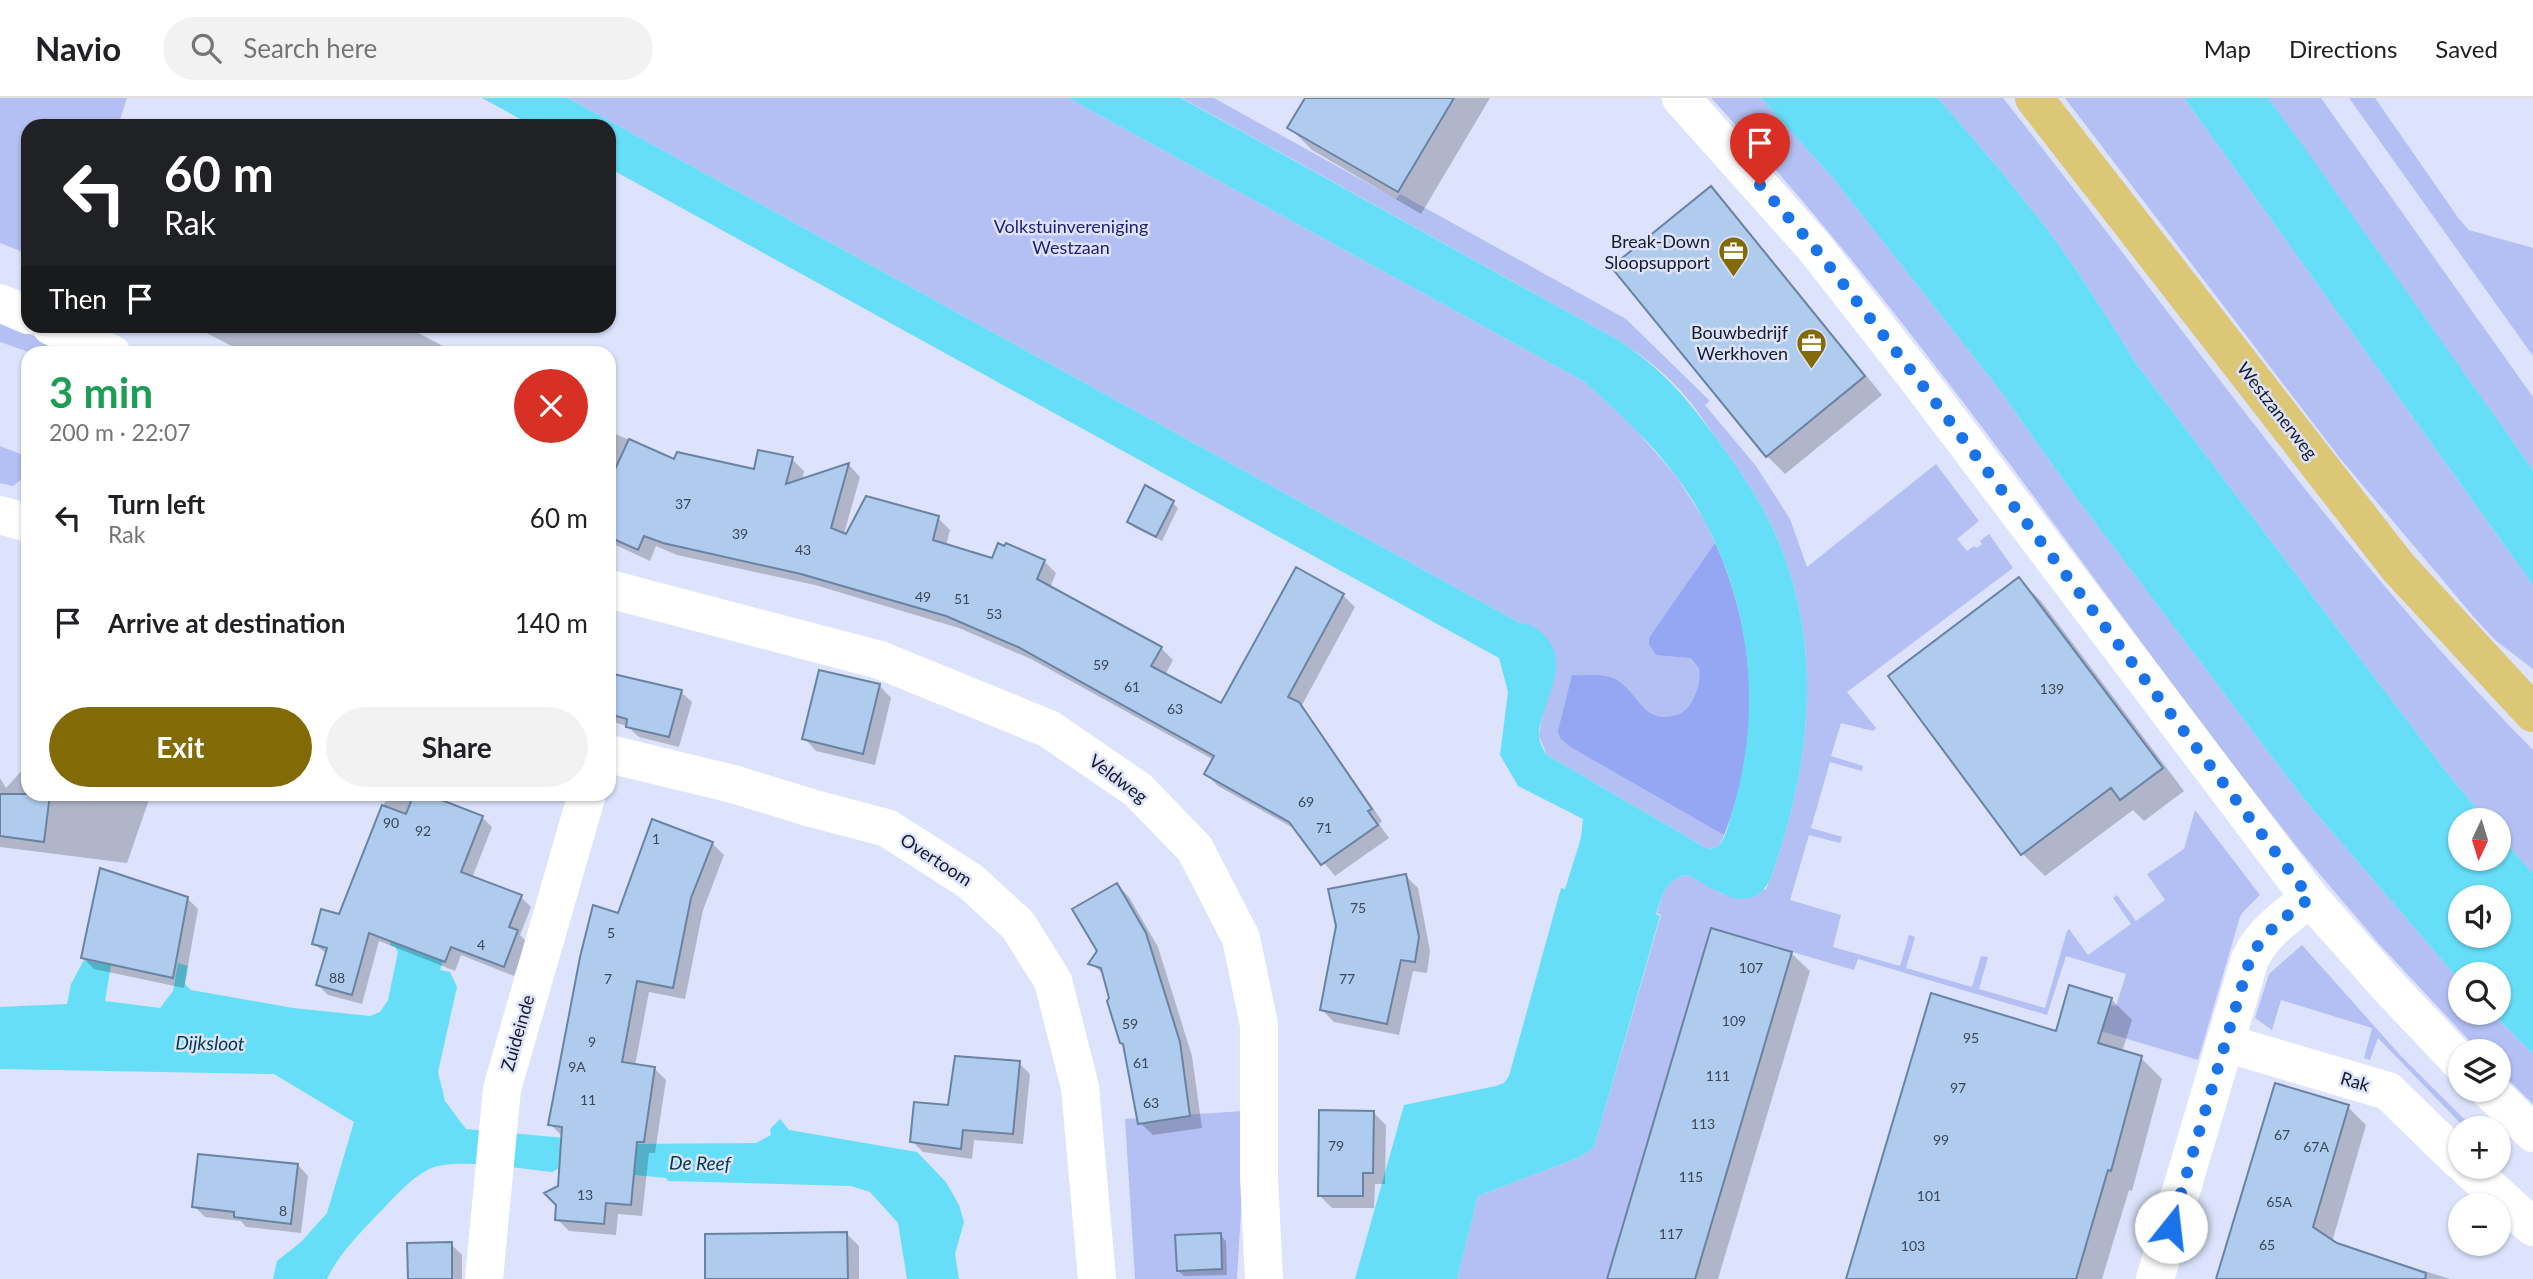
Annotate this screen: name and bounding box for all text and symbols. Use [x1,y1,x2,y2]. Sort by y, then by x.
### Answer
search box [163,17,653,80]
text: Navio [35,28,121,68]
icon: search [187,29,225,67]
text: Search here [243,32,377,64]
text: Map [2204,34,2251,63]
text: Directions [2289,34,2397,63]
text: Saved [2435,34,2498,63]
pin [1730,113,1790,185]
icon: arrive [1741,124,1779,162]
text: 60 m [164,144,274,202]
icon: left [49,147,140,238]
text: Rak [164,203,216,242]
park label: Volkstuinvereniging Westzaan [994,215,1148,258]
place label: Break-Down Sloopsupport [1604,230,1711,273]
office icon: Break-Down Sloopsupport [1716,235,1750,279]
icon: arrive [121,280,159,318]
text: Then [49,283,107,315]
place label: Bouwbedrijf Werkhoven [1691,321,1789,364]
office icon: Bouwbedrijf Werkhoven [1794,326,1828,370]
street label: Westzanerweg [2233,357,2323,463]
text: 3 min [49,367,153,417]
button: close [514,369,588,443]
text: 200 m · 22:07 [49,418,191,446]
text: Turn left [108,488,205,520]
house number: 37 [675,495,691,512]
icon: left [49,499,87,537]
text: 60 m [530,502,588,534]
text: Rak [108,520,145,548]
house number: 39 [732,525,748,542]
house number: 43 [795,541,811,558]
house number: 49 [915,588,931,605]
house number: 51 [954,590,970,607]
icon: arrive [49,604,87,642]
house number: 53 [986,605,1002,622]
text: Arrive at destination [108,607,345,639]
text: 140 m [515,607,588,639]
house number: 59 [1093,656,1109,673]
house number: 61 [1124,678,1140,695]
house number: 139 [2040,680,2064,697]
house number: 63 [1167,700,1183,717]
button: Exit [49,707,312,787]
button: Share [326,707,588,787]
street label: Veldweg [1085,749,1152,807]
house number: 69 [1298,793,1314,810]
north arrow [2448,808,2511,872]
map controls [2448,808,2511,1256]
house number: 90 [383,814,399,831]
house number: 71 [1316,819,1332,836]
house number: 92 [415,822,431,839]
street label: Overtoom [897,828,977,890]
house number: 1 [652,830,660,847]
button: sound [2448,885,2511,948]
house number: 75 [1350,899,1366,916]
house number: 5 [607,924,615,941]
house number: 4 [477,936,485,953]
house number: 107 [1739,959,1763,976]
button: search [2448,962,2511,1025]
house number: 88 [329,969,345,986]
house number: 7 [604,970,612,987]
house number: 77 [1339,970,1355,987]
street label: Zuideinde [496,992,538,1073]
house number: 109 [1722,1012,1746,1029]
house number: 59 [1122,1015,1138,1032]
house number: 95 [1963,1029,1979,1046]
water label: Dijksloot [175,1030,245,1055]
house number: 9 [588,1033,596,1050]
button: layers [2448,1039,2511,1102]
house number: 61 [1133,1054,1149,1071]
house number: 9A [568,1058,586,1075]
street label: Rak [2338,1066,2373,1096]
house number: 111 [1706,1067,1730,1084]
house number: 97 [1950,1079,1966,1096]
house number: 11 [580,1091,596,1108]
house number: 63 [1143,1094,1159,1111]
house number: 113 [1691,1115,1715,1132]
button: + [2448,1116,2511,1179]
house number: 67 [2274,1126,2290,1143]
house number: 99 [1933,1131,1949,1148]
house number: 79 [1328,1137,1344,1154]
house number: 67A [2303,1138,2329,1155]
water label: De Reef [669,1150,732,1175]
house number: 115 [1679,1168,1703,1185]
house number: 13 [577,1186,593,1203]
house number: 101 [1917,1187,1941,1204]
position arrow [2134,1190,2208,1264]
house number: 65A [2266,1193,2292,1210]
button: − [2448,1193,2511,1256]
house number: 8 [279,1202,287,1219]
house number: 117 [1659,1225,1683,1242]
house number: 65 [2259,1236,2275,1253]
house number: 103 [1901,1237,1925,1254]

